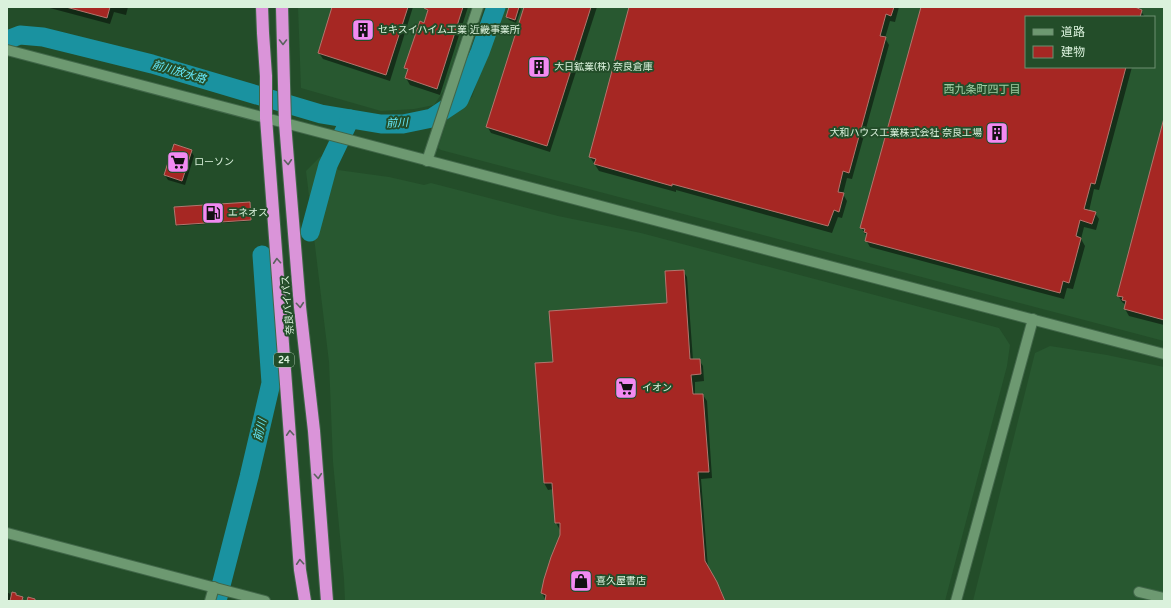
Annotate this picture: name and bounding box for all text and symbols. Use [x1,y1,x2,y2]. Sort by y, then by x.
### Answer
legend [1025,16,1155,68]
building icon: セキスイハイム工業 近畿事業所 [350,17,376,43]
place label: セキスイハイム工業 近畿事業所 [378,24,520,36]
text: 道路 [1061,25,1085,39]
one-way arrow [279,39,287,45]
text: 建物 [1061,45,1085,59]
building icon: 大日鉱業(株) 奈良倉庫 [526,54,552,80]
water label: 前川放水路 [151,58,208,86]
place label: 大日鉱業(株) 奈良倉庫 [554,61,653,73]
district label: 西九条町四丁目 [944,83,1021,96]
water label: 前川 [386,116,409,130]
building icon: 大和ハウス工業株式会社 奈良工場 [984,120,1010,146]
place label: 大和ハウス工業株式会社 奈良工場 [829,127,982,139]
supermarket icon: ローソン [165,149,191,175]
place label: ローソン [194,156,234,168]
one-way arrow [284,159,293,165]
fuel station icon: エネオス [200,200,226,226]
place label: エネオス [228,207,268,219]
one-way arrow [272,258,281,264]
street label: 奈良バイパス [279,275,297,335]
one-way arrow [295,302,304,308]
road number: 24 [274,353,294,367]
supermarket icon: イオン [613,375,639,401]
place label: イオン [642,382,672,394]
water label: 前川 [251,417,269,442]
one-way arrow [285,430,294,436]
one-way arrow [313,473,322,479]
one-way arrow [295,559,304,565]
shop icon: 喜久屋書店 [568,568,594,594]
place label: 喜久屋書店 [596,575,646,587]

